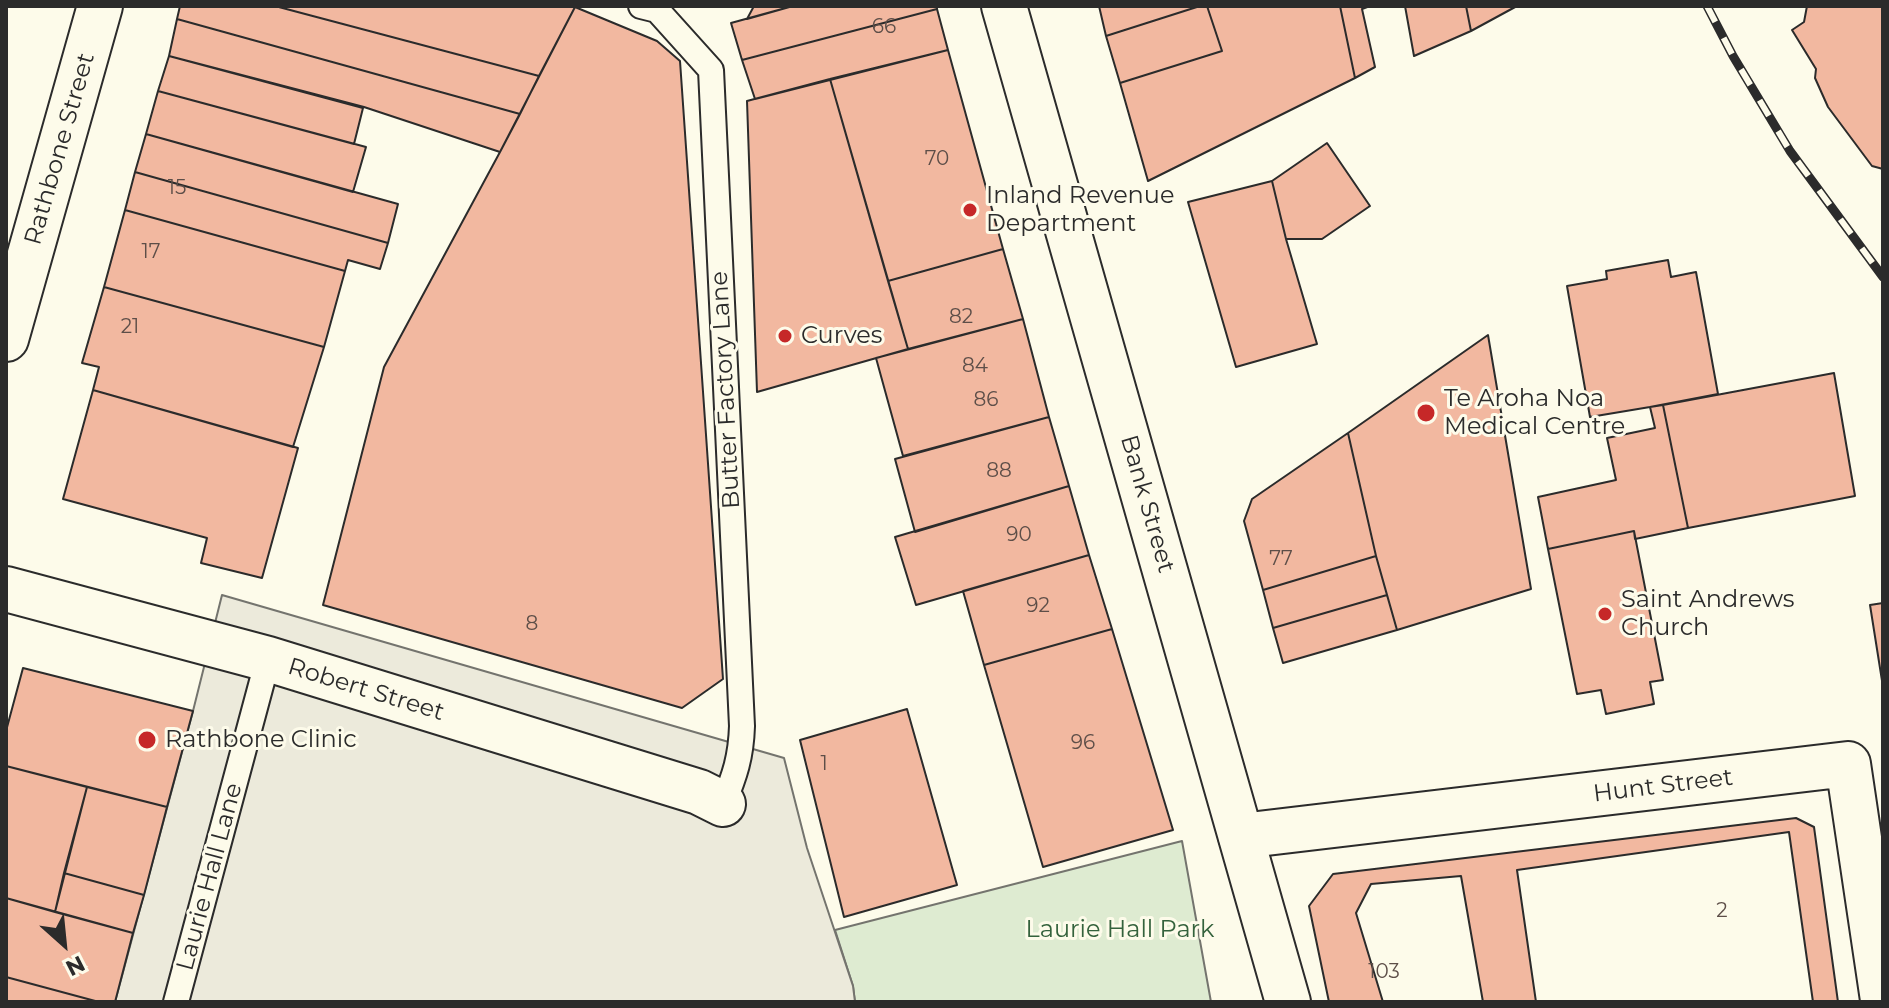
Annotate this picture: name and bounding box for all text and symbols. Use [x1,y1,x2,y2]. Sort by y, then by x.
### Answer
house number: 66 [872,15,896,39]
street label: Rathbone Street [19,50,101,248]
house number: 70 [925,147,949,171]
house number: 15 [168,176,186,200]
place label: Inland Revenue Department [986,182,1174,238]
marker: Inland Revenue Department [961,201,979,219]
house number: 17 [142,240,160,264]
street label: Butter Factory Lane [705,270,747,510]
house number: 82 [949,305,973,329]
house number: 21 [121,315,139,339]
place label: Curves [801,322,883,350]
marker: Curves [776,327,794,345]
house number: 84 [962,354,988,378]
place label: Te Aroha Noa Medical Centre [1444,385,1625,441]
house number: 86 [974,388,998,412]
marker: Te Aroha Noa Medical Centre [1415,402,1437,424]
street label: Bank Street [1114,432,1180,576]
house number: 88 [986,459,1012,483]
house number: 90 [1006,523,1032,547]
house number: 77 [1269,547,1293,571]
place label: Saint Andrews Church [1621,586,1795,642]
house number: 92 [1026,594,1050,618]
marker: Saint Andrews Church [1596,605,1614,623]
house number: 8 [526,612,538,636]
street label: Robert Street [284,653,448,727]
place label: Rathbone Clinic [165,726,357,754]
marker: Rathbone Clinic [136,729,158,751]
house number: 96 [1071,731,1095,755]
house number: 1 [820,752,828,776]
street label: Hunt Street [1592,763,1734,809]
street label: Laurie Hall Lane [171,780,249,974]
house number: 2 [1716,899,1728,923]
north arrow [24,904,104,984]
park label: Laurie Hall Park [1026,916,1214,944]
text: N [61,950,89,982]
house number: 103 [1368,960,1400,984]

